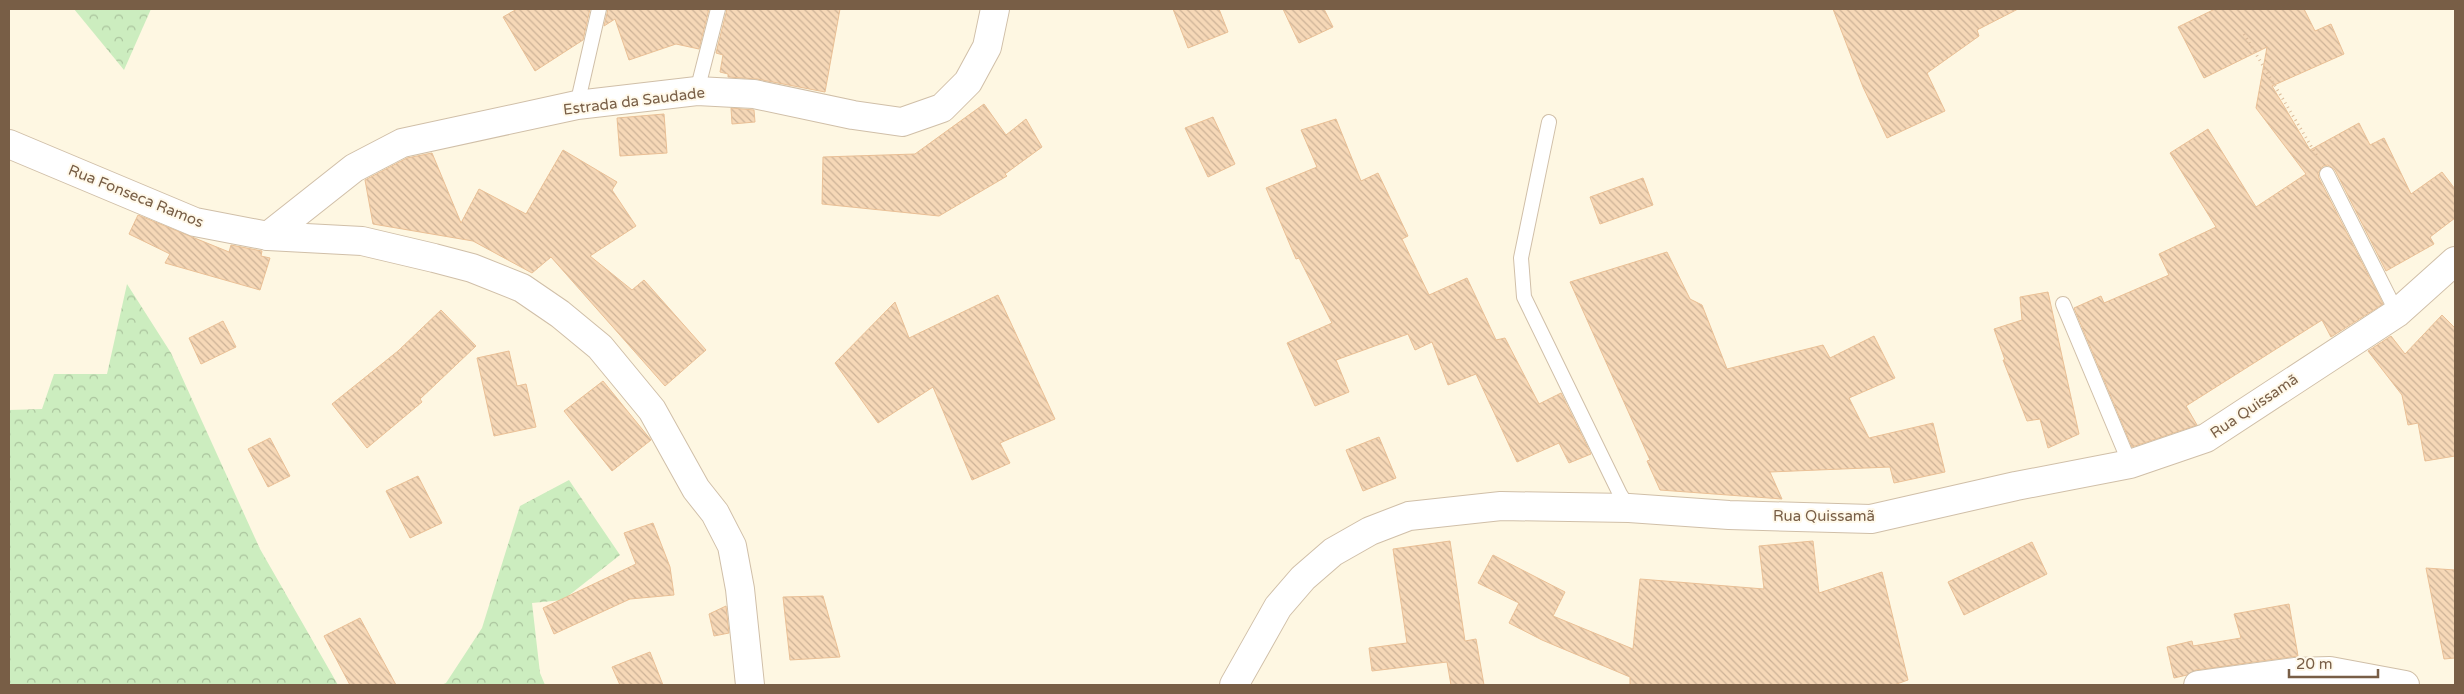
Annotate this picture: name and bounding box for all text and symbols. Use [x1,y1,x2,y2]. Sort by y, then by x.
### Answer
street label: Estrada da Saudade [562,83,706,119]
street label: Rua Fonseca Ramos [66,161,206,231]
street label: Rua Quissamã [2207,370,2301,442]
street label: Rua Quissamã [1773,507,1875,525]
scale bar [2289,646,2378,678]
text: 20 m [2296,655,2333,673]

